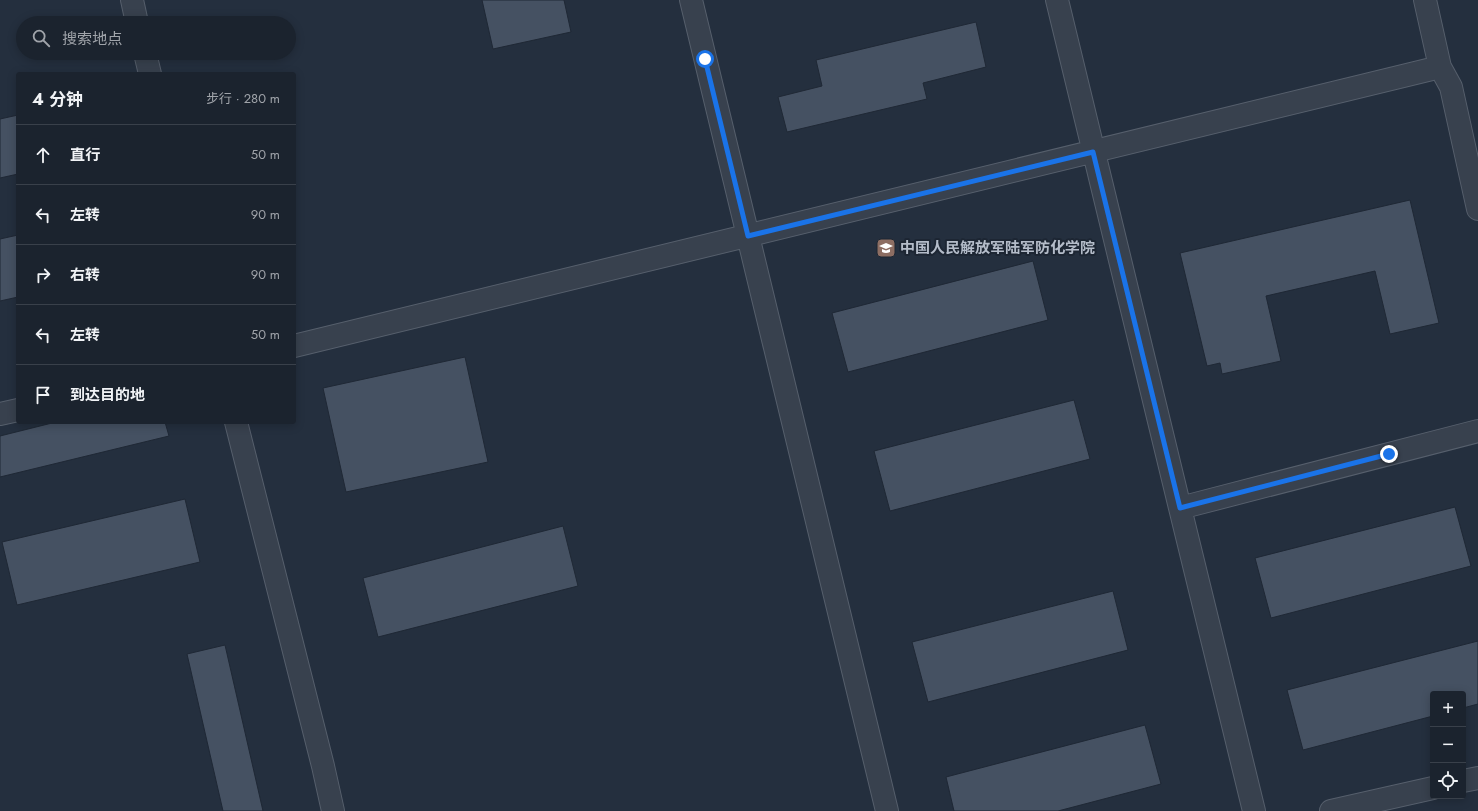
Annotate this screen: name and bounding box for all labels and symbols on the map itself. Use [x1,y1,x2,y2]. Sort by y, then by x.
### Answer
route start [696,50,714,68]
school or university icon: 中国人民解放军陆军防化学院 [875,237,897,259]
place label: 中国人民解放军陆军防化学院 [900,237,1095,259]
route end [1380,445,1398,463]

